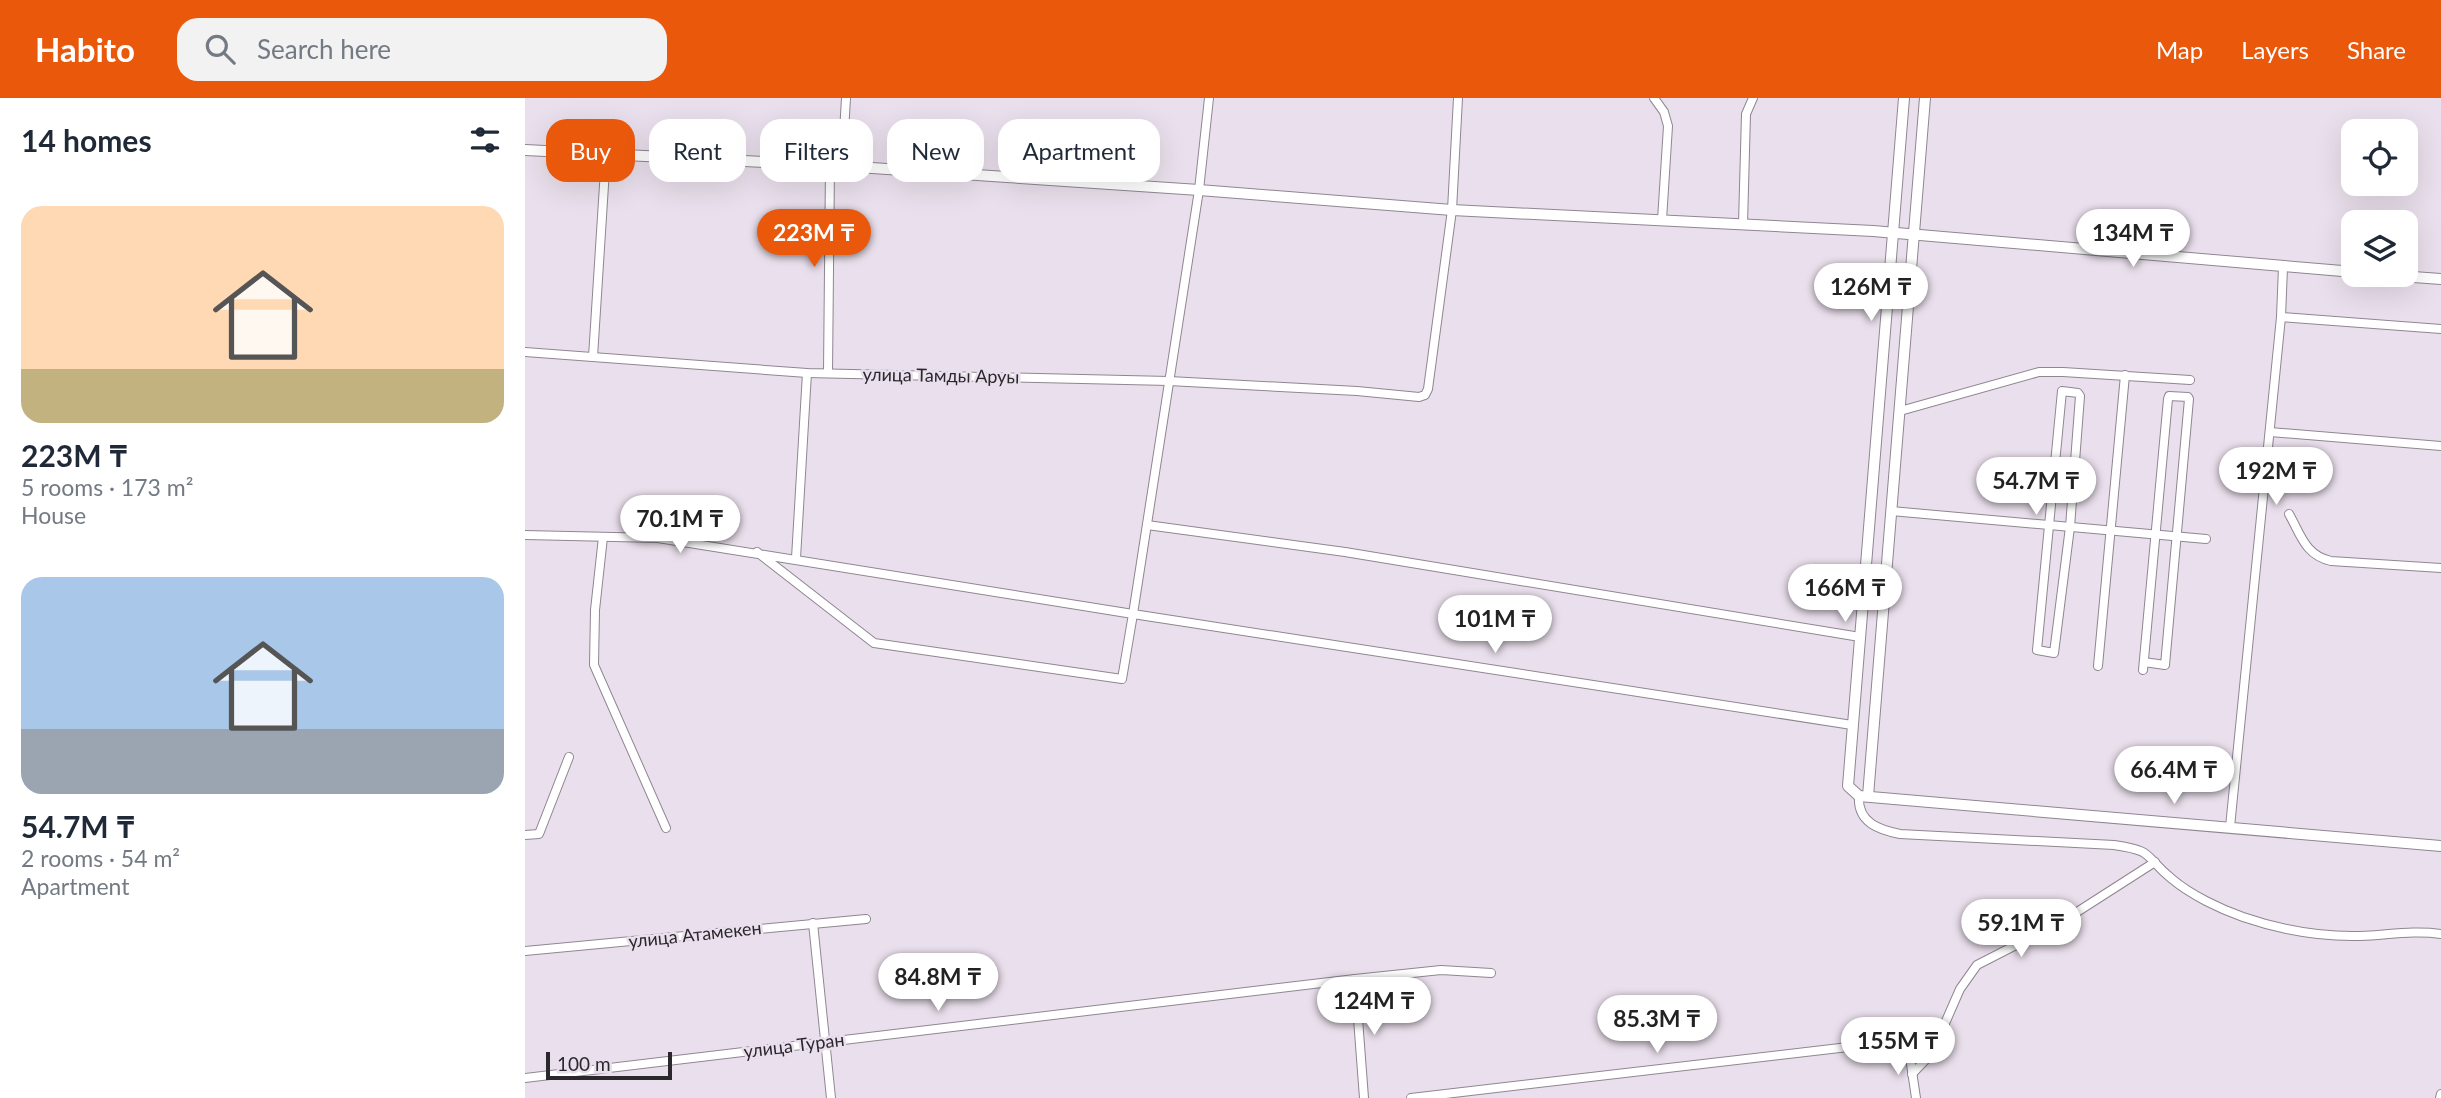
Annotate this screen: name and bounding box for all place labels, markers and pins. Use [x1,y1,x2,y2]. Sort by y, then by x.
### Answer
pin: 223M ₸ [757,209,871,269]
pin: 134M ₸ [2076,209,2190,269]
pin: 126M ₸ [1814,264,1928,323]
pin: 192M ₸ [2219,448,2333,507]
pin: 54.7M ₸ [1971,458,2101,517]
pin: 70.1M ₸ [615,496,745,555]
pin: 166M ₸ [1788,564,1902,624]
pin: 101M ₸ [1438,596,1552,655]
pin: 66.4M ₸ [2109,746,2239,806]
pin: 59.1M ₸ [1956,900,2086,959]
pin: 84.8M ₸ [873,954,1003,1013]
pin: 124M ₸ [1317,978,1431,1037]
pin: 85.3M ₸ [1592,996,1722,1055]
pin: 155M ₸ [1841,1018,1955,1077]

